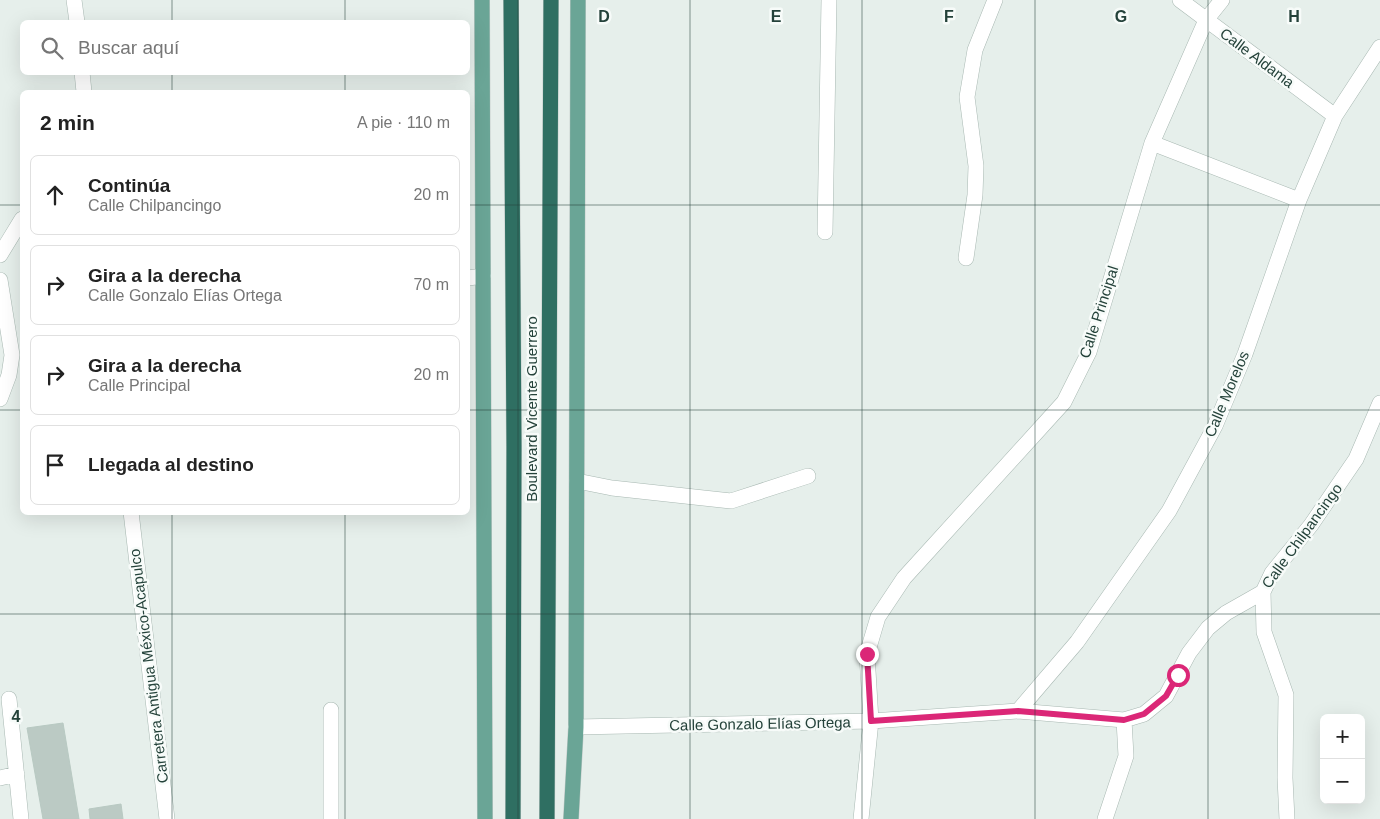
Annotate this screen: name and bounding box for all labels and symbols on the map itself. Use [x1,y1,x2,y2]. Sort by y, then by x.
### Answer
text: D [598,8,610,25]
text: E [771,8,782,25]
text: F [944,8,954,25]
text: G [1115,8,1127,25]
text: H [1288,8,1300,25]
street label: Calle Aldama [1217,24,1298,91]
street label: Calle Principal [1076,264,1121,360]
street label: Boulevard Vicente Guerrero [523,316,540,502]
street label: Calle Morelos [1201,348,1252,439]
street label: Calle Chilpancingo [1258,480,1345,591]
street label: Carretera Antigua México-Acapulco [126,548,171,784]
route end [856,643,879,666]
route start [1167,664,1190,687]
text: 4 [12,708,21,725]
street label: Calle Gonzalo Elías Ortega [669,713,852,734]

